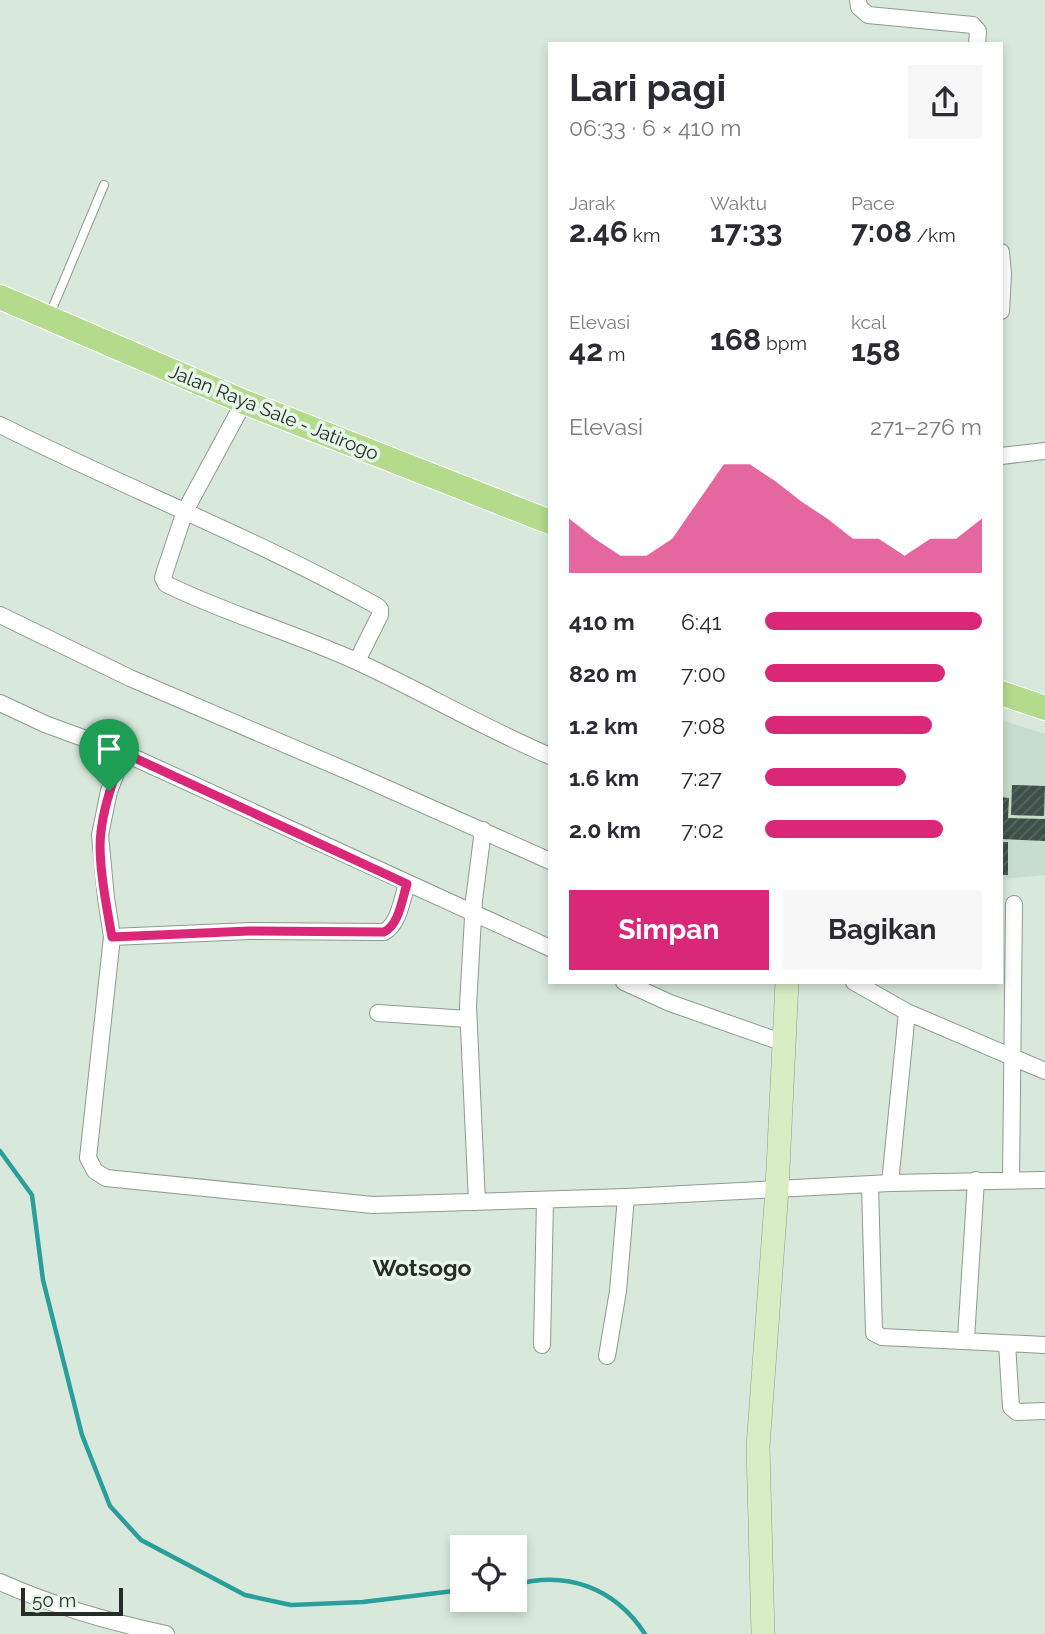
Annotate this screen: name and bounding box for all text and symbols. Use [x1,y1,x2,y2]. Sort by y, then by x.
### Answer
text: Lari pagi [569,65,726,110]
button: share [908,65,982,139]
text: 06:33 · 6 × 410 m [569,114,742,141]
text: Jarak [569,192,615,214]
text: Waktu [710,192,767,214]
text: Pace [851,192,895,214]
text: 2.46 [569,214,628,249]
text: 17:33 [710,214,783,249]
text: 7:08 [851,214,912,249]
text: km [628,224,660,246]
text: /km [912,224,956,246]
text: Elevasi [569,311,630,333]
text: kcal [851,311,887,333]
text: 168 [710,322,761,357]
text: bpm [761,332,807,354]
text: 42 [569,333,603,368]
text: 158 [851,333,901,368]
text: m [603,343,625,365]
street label: Jalan Raya Sale - Jatirogo [166,360,382,464]
text: Elevasi [569,413,643,440]
text: 271–276 m [870,413,982,440]
text: 410 m [569,608,635,635]
text: 6:41 [681,608,722,635]
text: 820 m [569,660,637,687]
text: 7:00 [681,660,726,687]
text: 1.2 km [569,712,638,739]
text: 7:08 [681,712,725,739]
pin [79,719,139,791]
icon: arrive [90,730,128,768]
text: 1.6 km [569,764,639,791]
text: 7:27 [681,764,722,791]
text: 2.0 km [569,816,641,843]
text: 7:02 [681,816,724,843]
button: Simpan [569,890,769,970]
button: Bagikan [783,890,982,970]
district label: Wotsogo [372,1254,472,1281]
map controls [450,1535,527,1612]
button: locate [450,1535,527,1612]
scale bar [21,1585,122,1617]
text: 50 m [32,1589,76,1611]

